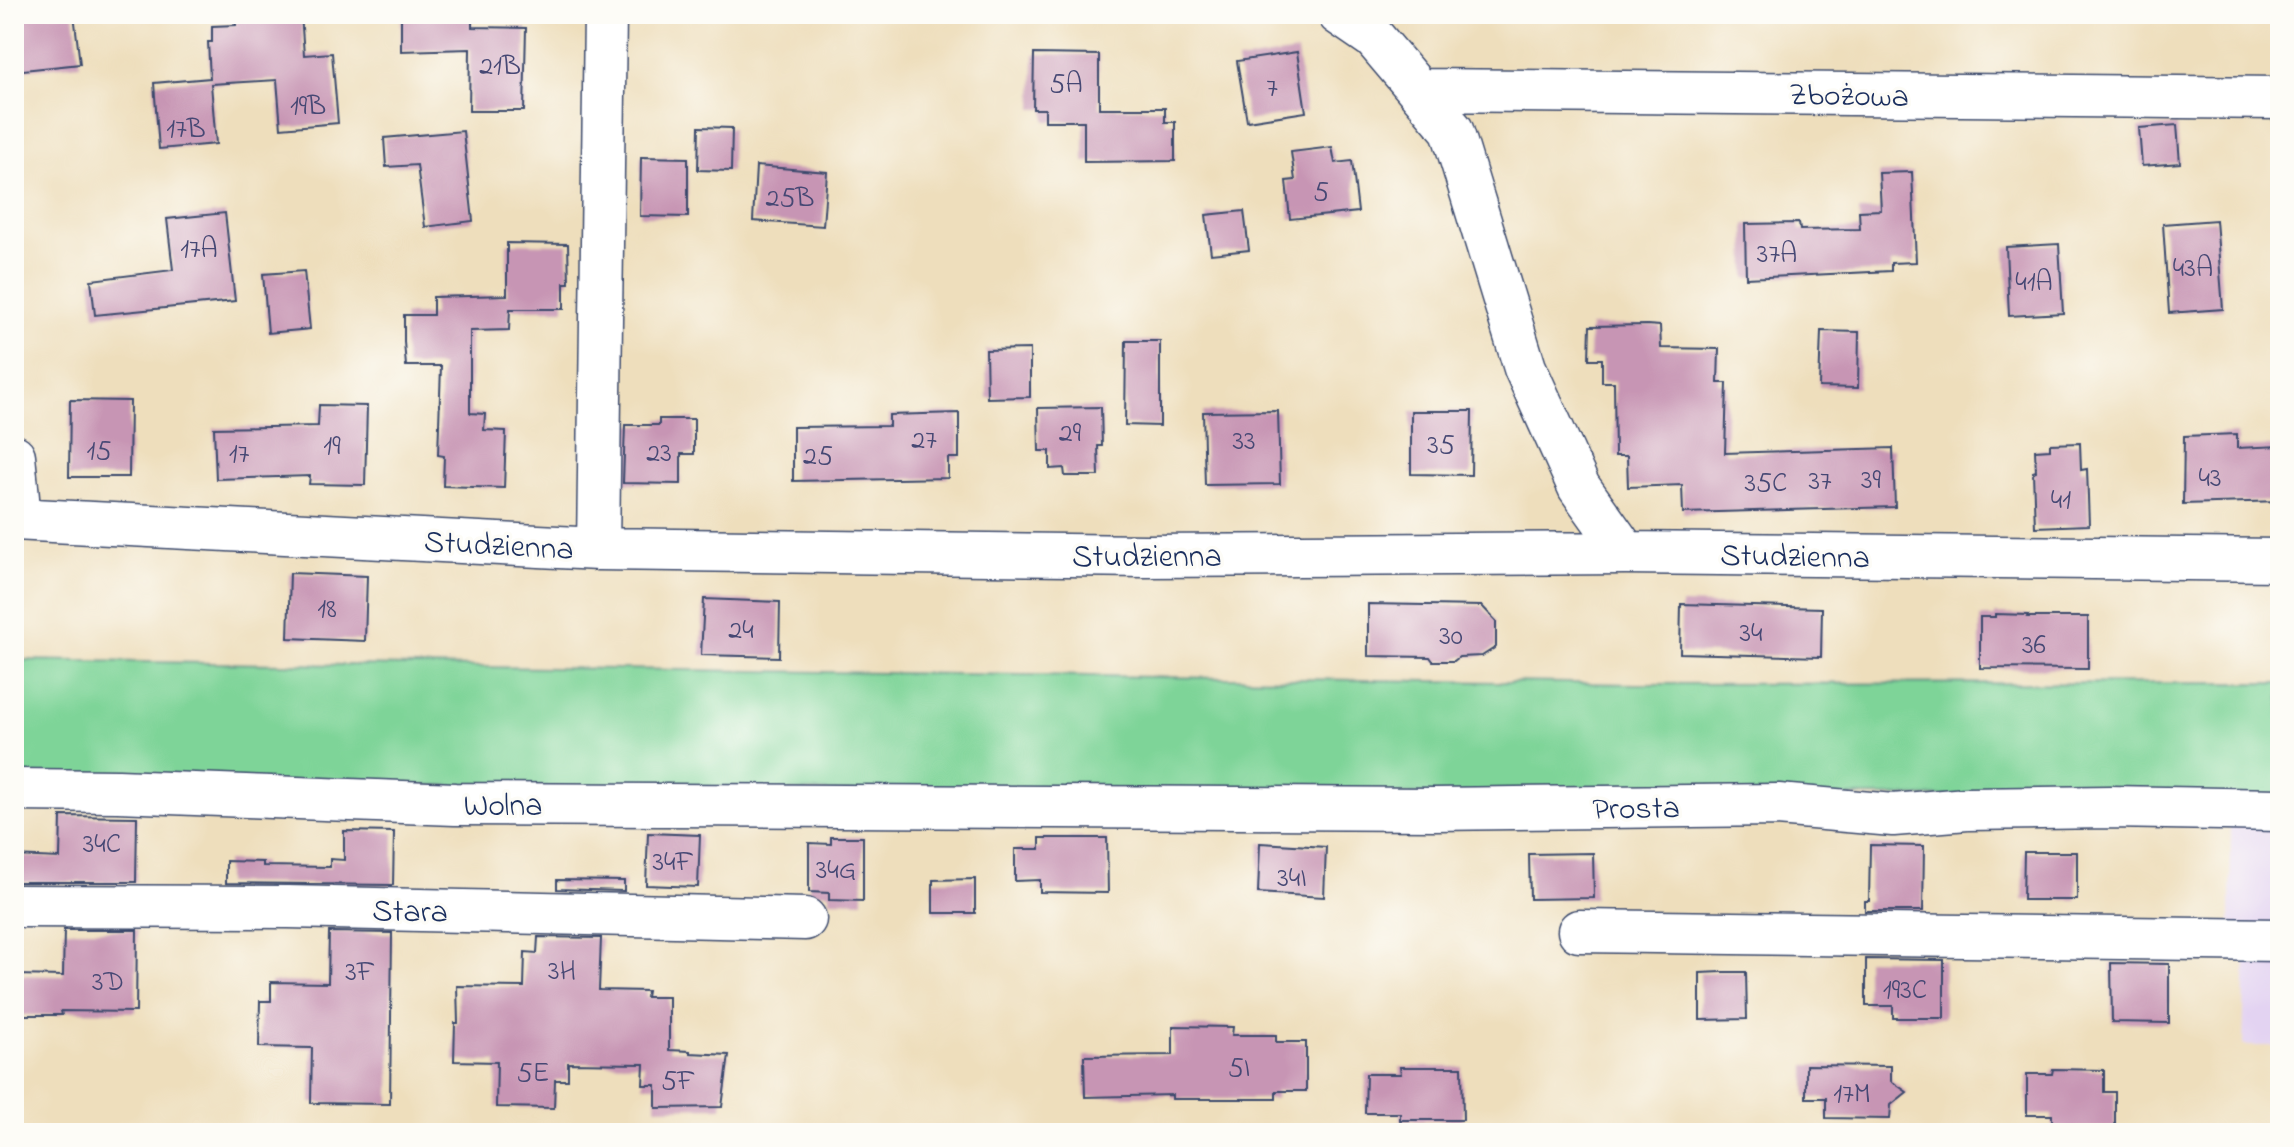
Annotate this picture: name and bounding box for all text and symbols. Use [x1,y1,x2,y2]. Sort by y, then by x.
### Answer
house number: 21B [479,47,521,88]
house number: 5A [1049,65,1083,106]
house number: 7 [1266,69,1278,110]
street label: Zbożowa [1789,73,1909,122]
house number: 19B [290,87,326,128]
house number: 17B [166,110,206,151]
house number: 5 [1313,173,1329,214]
house number: 25B [766,179,814,220]
house number: 17A [180,230,218,271]
house number: 37A [1757,235,1797,276]
house number: 43A [2173,249,2213,290]
house number: 41A [2015,263,2053,304]
house number: 29 [1059,414,1082,455]
house number: 27 [911,421,937,462]
house number: 33 [1232,422,1256,463]
house number: 35 [1427,426,1455,467]
house number: 19 [323,427,341,468]
house number: 15 [87,432,111,473]
house number: 23 [646,434,672,475]
house number: 17 [229,435,250,476]
house number: 25 [803,437,833,478]
house number: 43 [2198,459,2222,500]
house number: 39 [1861,461,1882,502]
house number: 37 [1808,462,1832,503]
house number: 35C [1745,464,1787,505]
house number: 41 [2051,481,2071,522]
street label: Studzienna [423,520,575,575]
street label: Studzienna [1720,534,1870,583]
street label: Studzienna [1072,535,1222,582]
house number: 18 [317,590,337,631]
house number: 24 [728,611,754,652]
house number: 34 [1739,614,1763,655]
house number: 30 [1439,617,1463,658]
house number: 36 [2022,626,2046,667]
street label: Wolna [464,784,542,831]
street label: Prosta [1592,786,1680,835]
house number: 34C [83,825,121,866]
house number: 34F [652,843,694,884]
house number: 34G [816,851,856,892]
house number: 34I [1277,859,1307,900]
street label: Stara [372,889,448,938]
house number: 3H [548,952,576,993]
house number: 3F [345,953,375,994]
house number: 3D [92,963,124,1004]
house number: 193C [1883,971,1927,1012]
house number: 5I [1228,1049,1250,1090]
house number: 5E [517,1054,549,1095]
house number: 5F [661,1062,695,1103]
house number: 17M [1833,1075,1871,1116]

